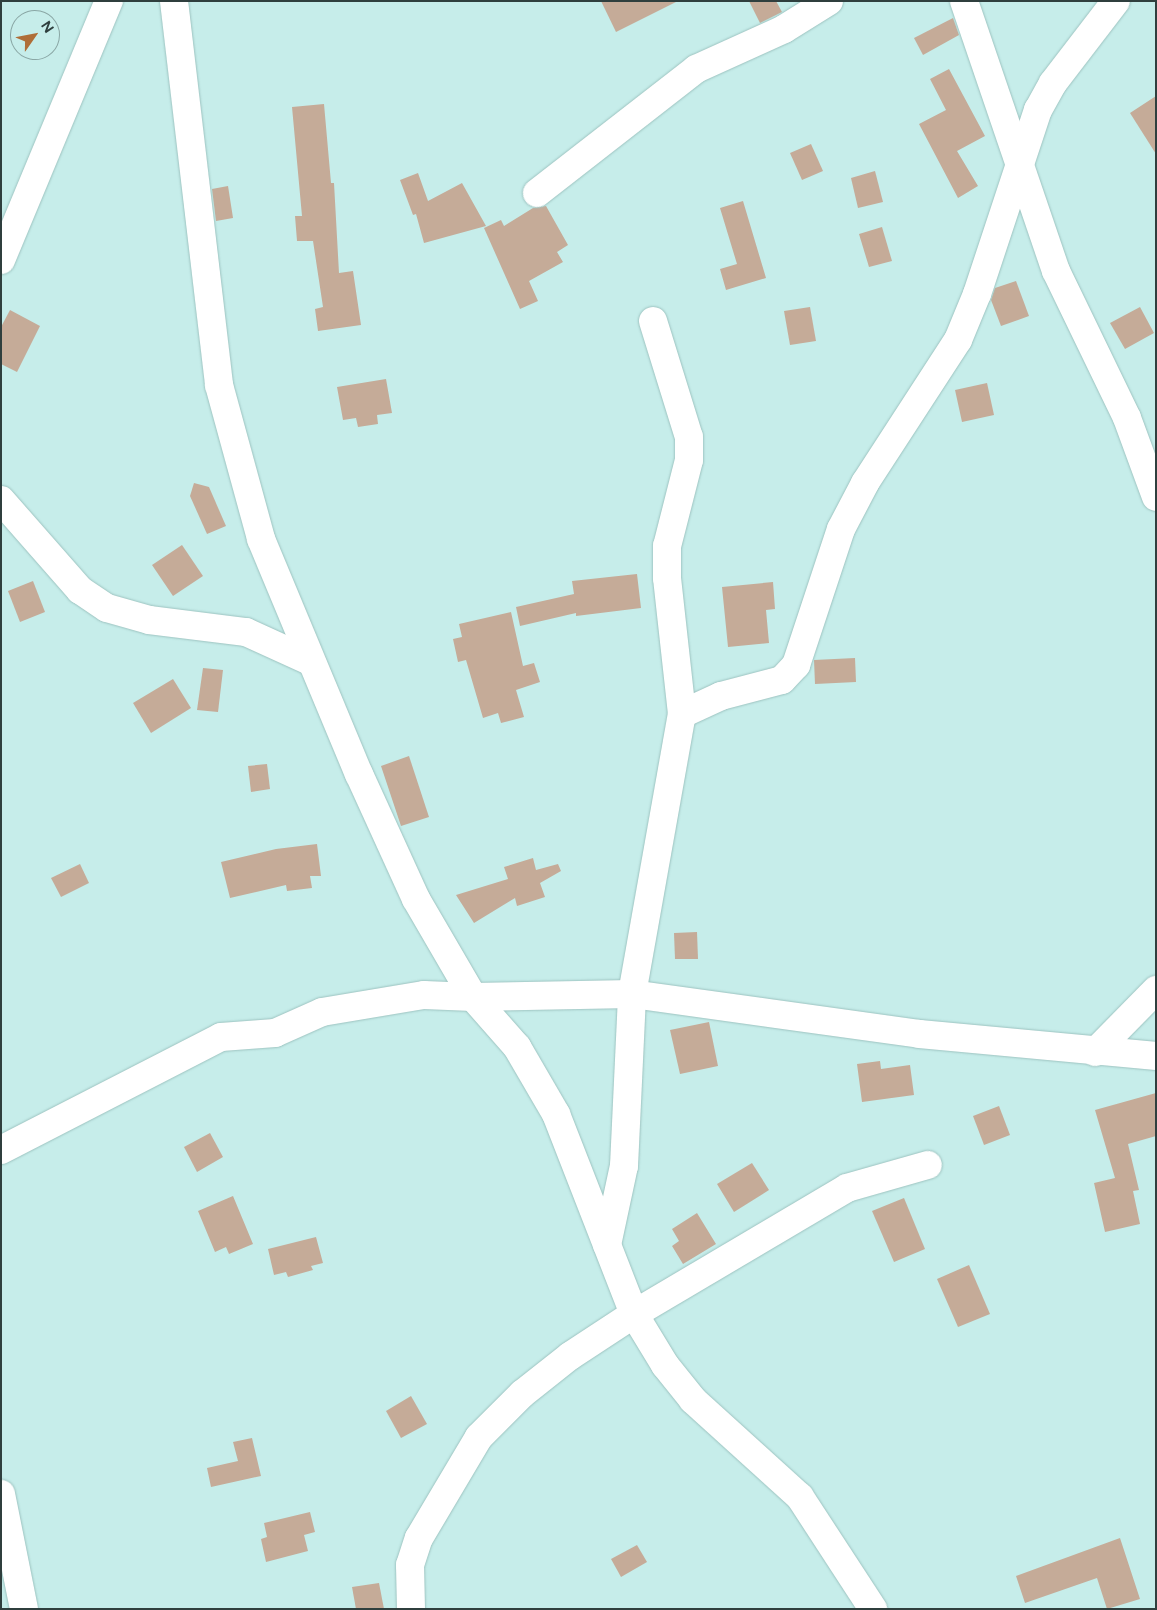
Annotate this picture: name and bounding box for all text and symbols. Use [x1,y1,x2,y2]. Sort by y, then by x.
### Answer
north arrow [10,10,60,60]
text: N [37,18,57,36]

